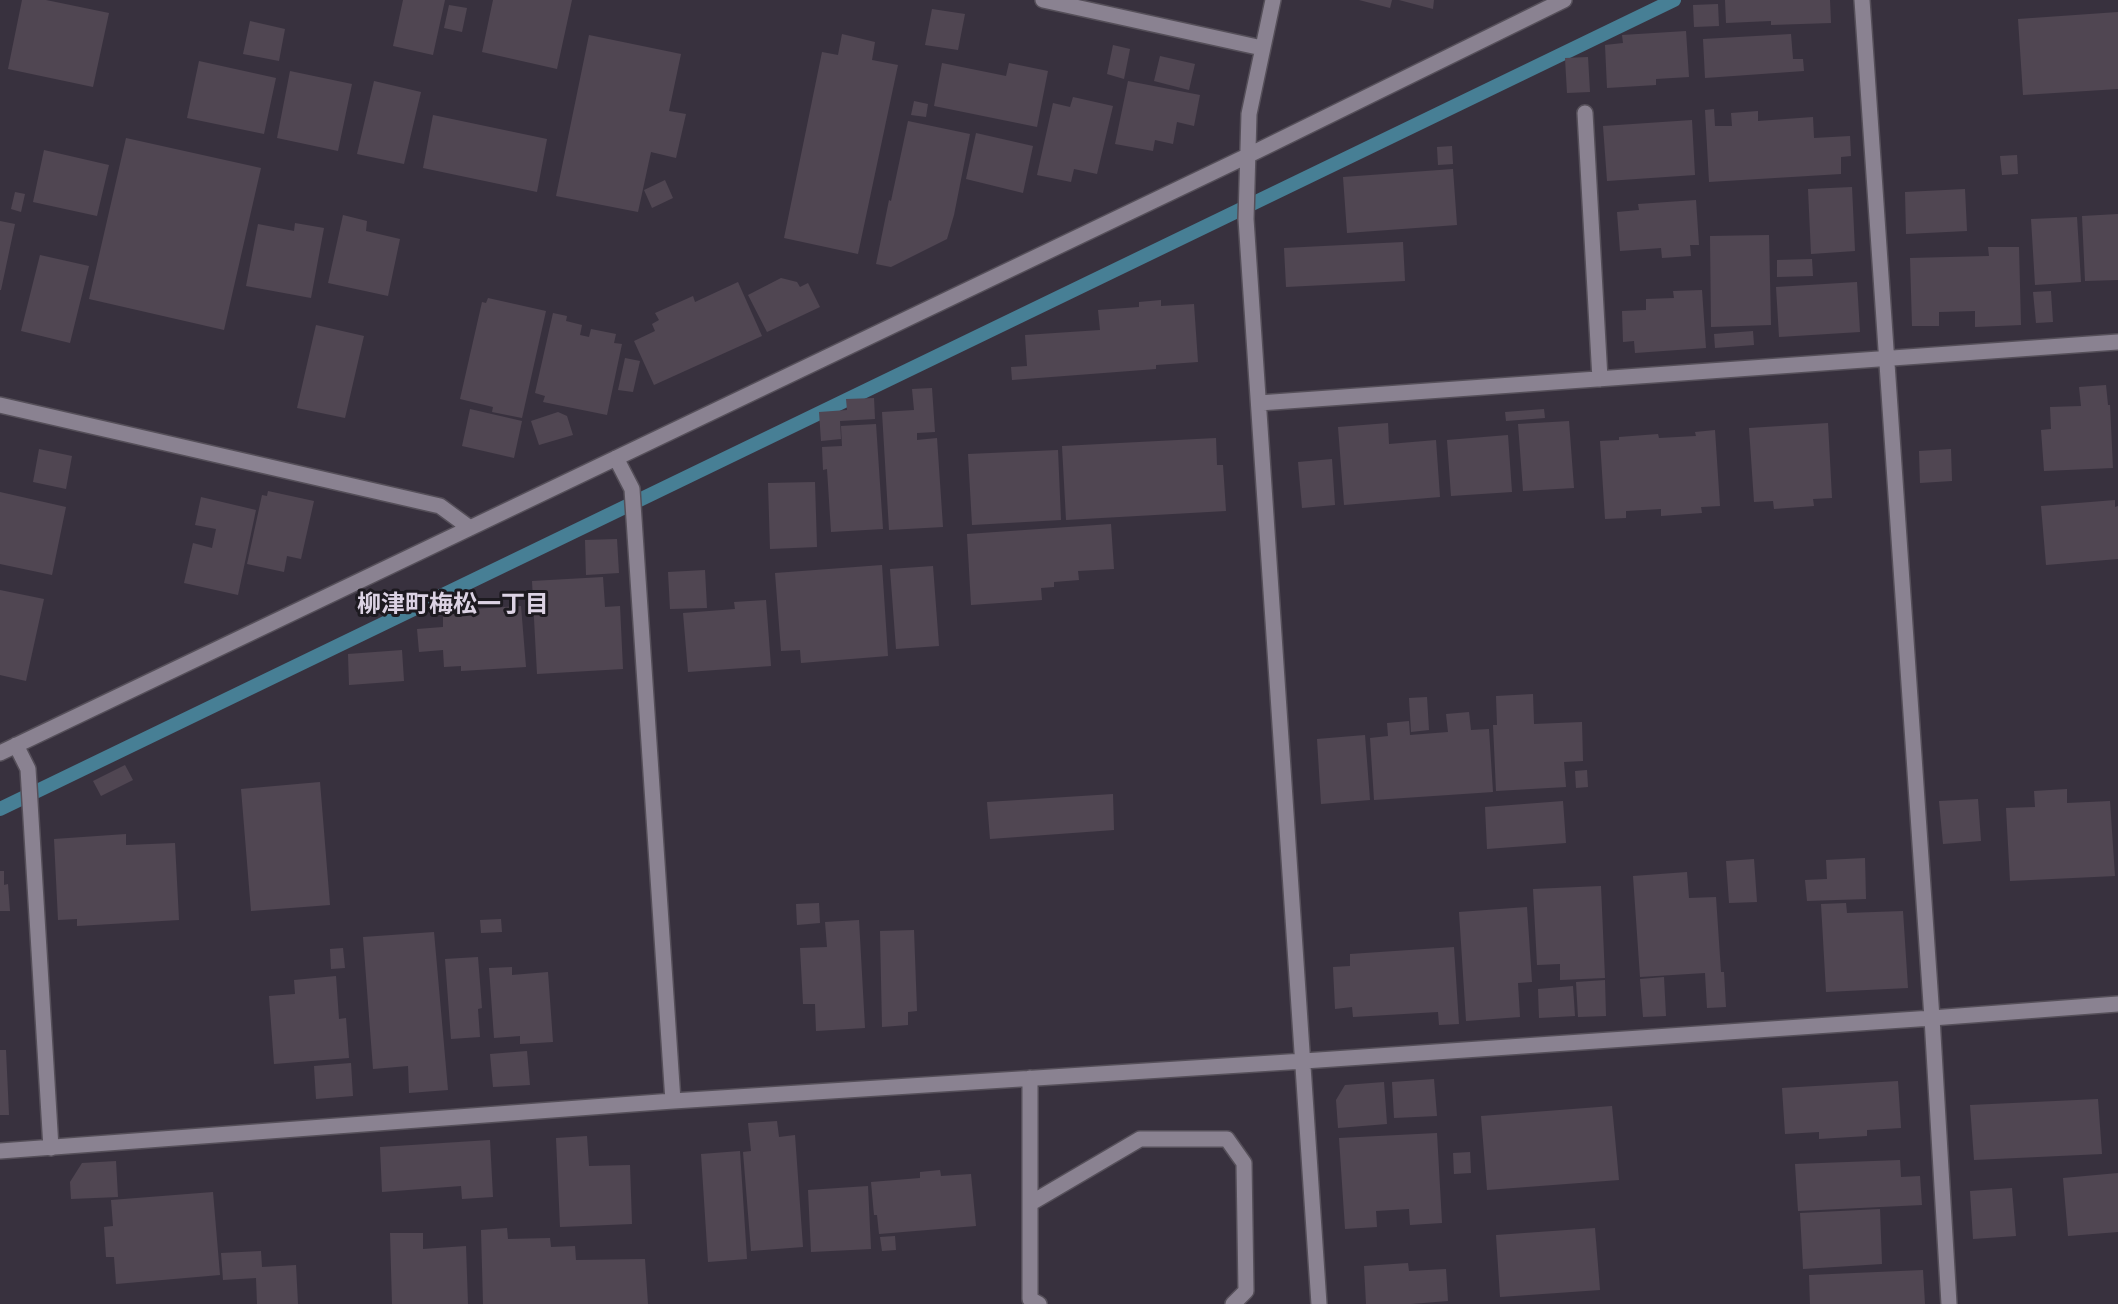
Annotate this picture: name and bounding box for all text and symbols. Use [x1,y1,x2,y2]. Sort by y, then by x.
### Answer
district label: 柳津町梅松一丁目 [357,592,549,620]

